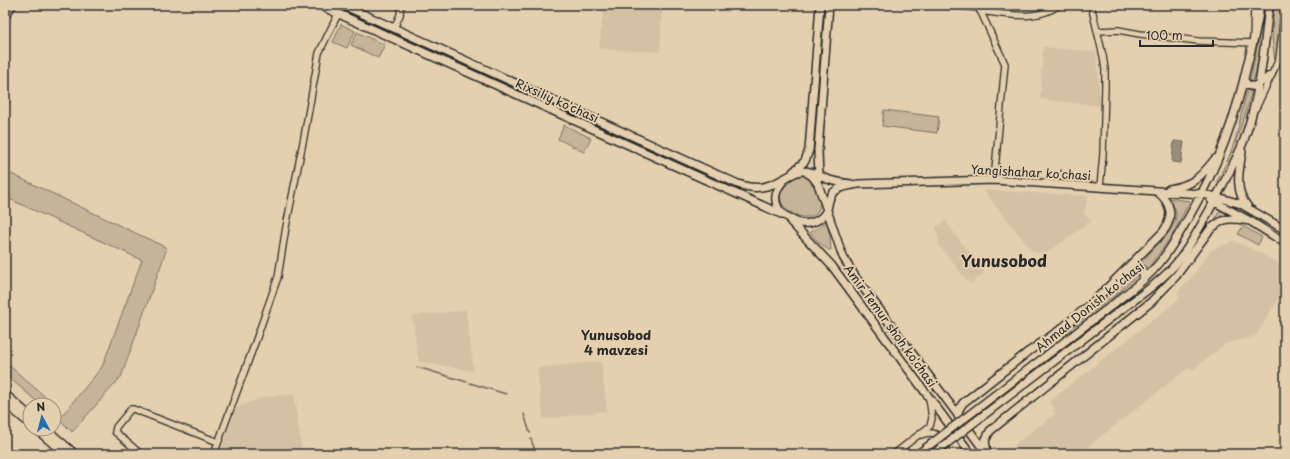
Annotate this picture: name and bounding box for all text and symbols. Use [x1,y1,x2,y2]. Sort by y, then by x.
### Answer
scale bar [1140,22,1213,48]
text: 100 m [1146,26,1183,44]
street label: Rixsiliy ko'chasi [513,74,602,126]
street label: Yangishahar ko'chasi [971,160,1092,184]
district label: Yunusobod [961,248,1047,272]
street label: Ahmad Donish ko'chasi [1031,257,1148,356]
street label: Amir Temur shoh ko'chasi [840,260,942,391]
district label: Yunusobod 4 mavzesi [581,325,651,359]
north arrow [22,397,62,437]
text: N [35,398,46,416]

